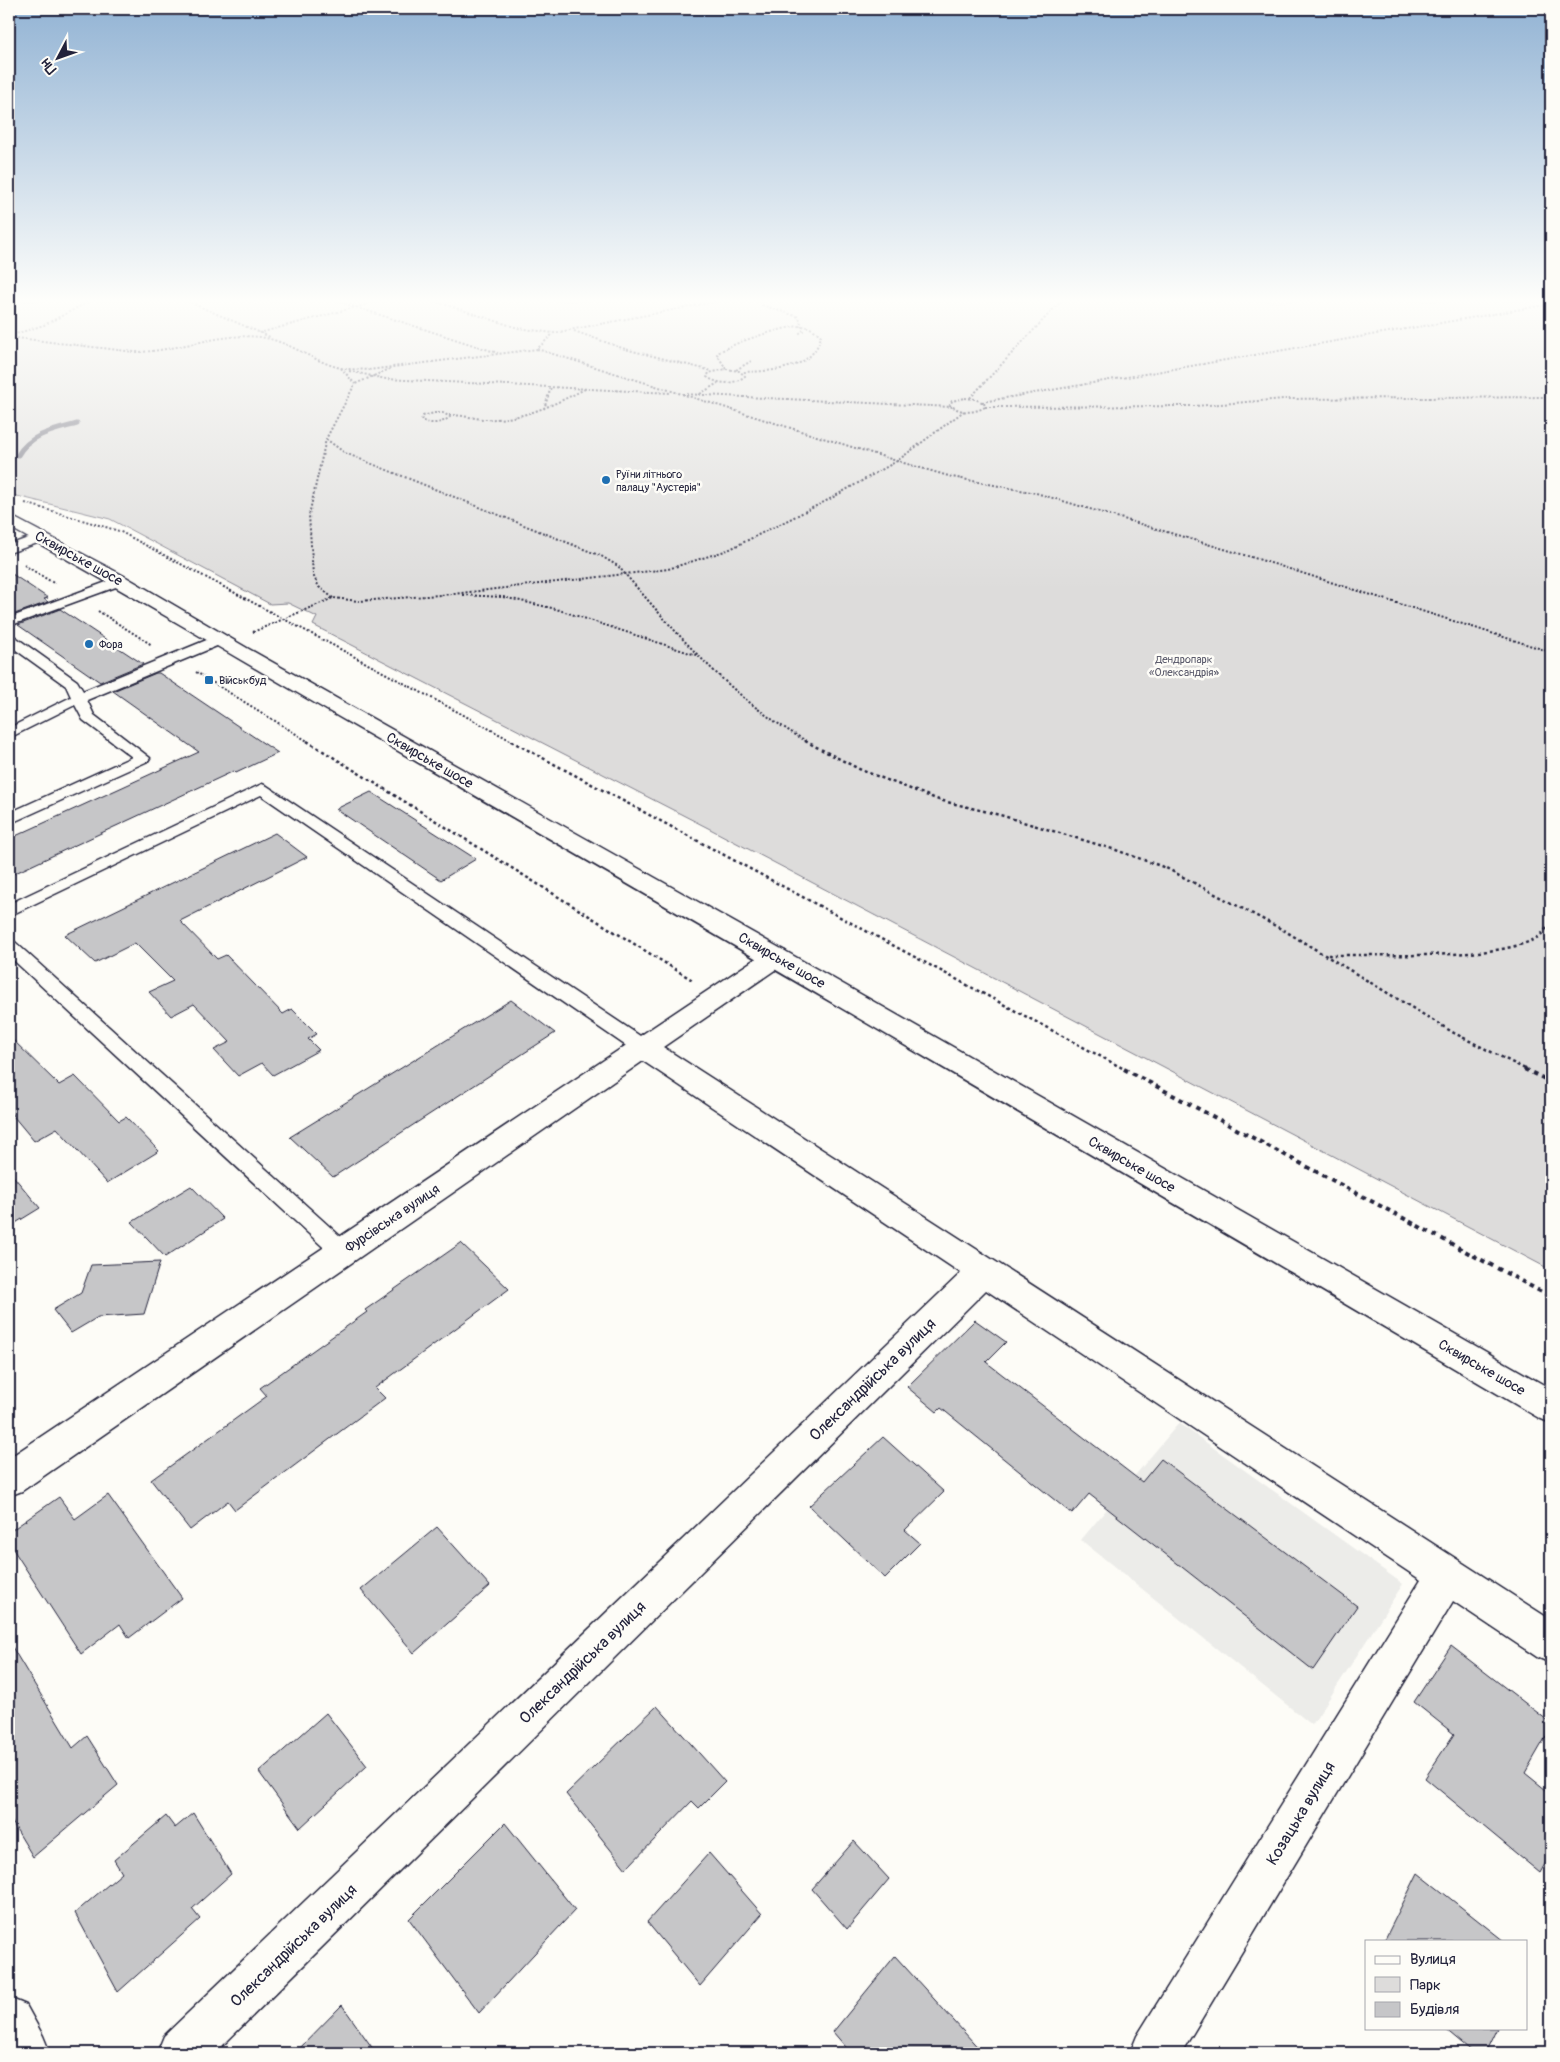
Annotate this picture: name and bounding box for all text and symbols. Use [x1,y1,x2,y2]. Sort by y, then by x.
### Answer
north arrow [32,32,82,82]
text: Пн [37,55,60,78]
place label: Руїни літнього палацу "Аустерія" [616,468,701,494]
marker: Руїни літнього палацу "Аустерія" [600,474,612,486]
street label: Сквирське шосе [32,527,126,590]
marker: Фора [83,638,95,650]
place label: Фора [99,638,123,651]
park label: Дендропарк «Олександрія» [1149,653,1219,679]
marker: Військбуд [203,674,215,686]
place label: Військбуд [219,674,267,687]
street label: Сквирське шосе [383,729,476,792]
street label: Сквирське шосе [735,929,828,992]
street label: Сквирське шосе [1085,1133,1178,1196]
street label: Фурсівська вулиця [342,1180,443,1256]
street label: Олександрійська вулиця [805,1314,940,1445]
street label: Сквирське шосе [1435,1336,1528,1399]
street label: Олександрійська вулиця [515,1597,650,1728]
street label: Козацька вулиця [1262,1758,1340,1869]
street label: Олександрійська вулиця [226,1880,361,2011]
legend [1365,1940,1528,2030]
text: Вулиця [1410,1950,1456,1969]
text: Парк [1410,1976,1441,1995]
text: Будівля [1410,2000,1459,2019]

